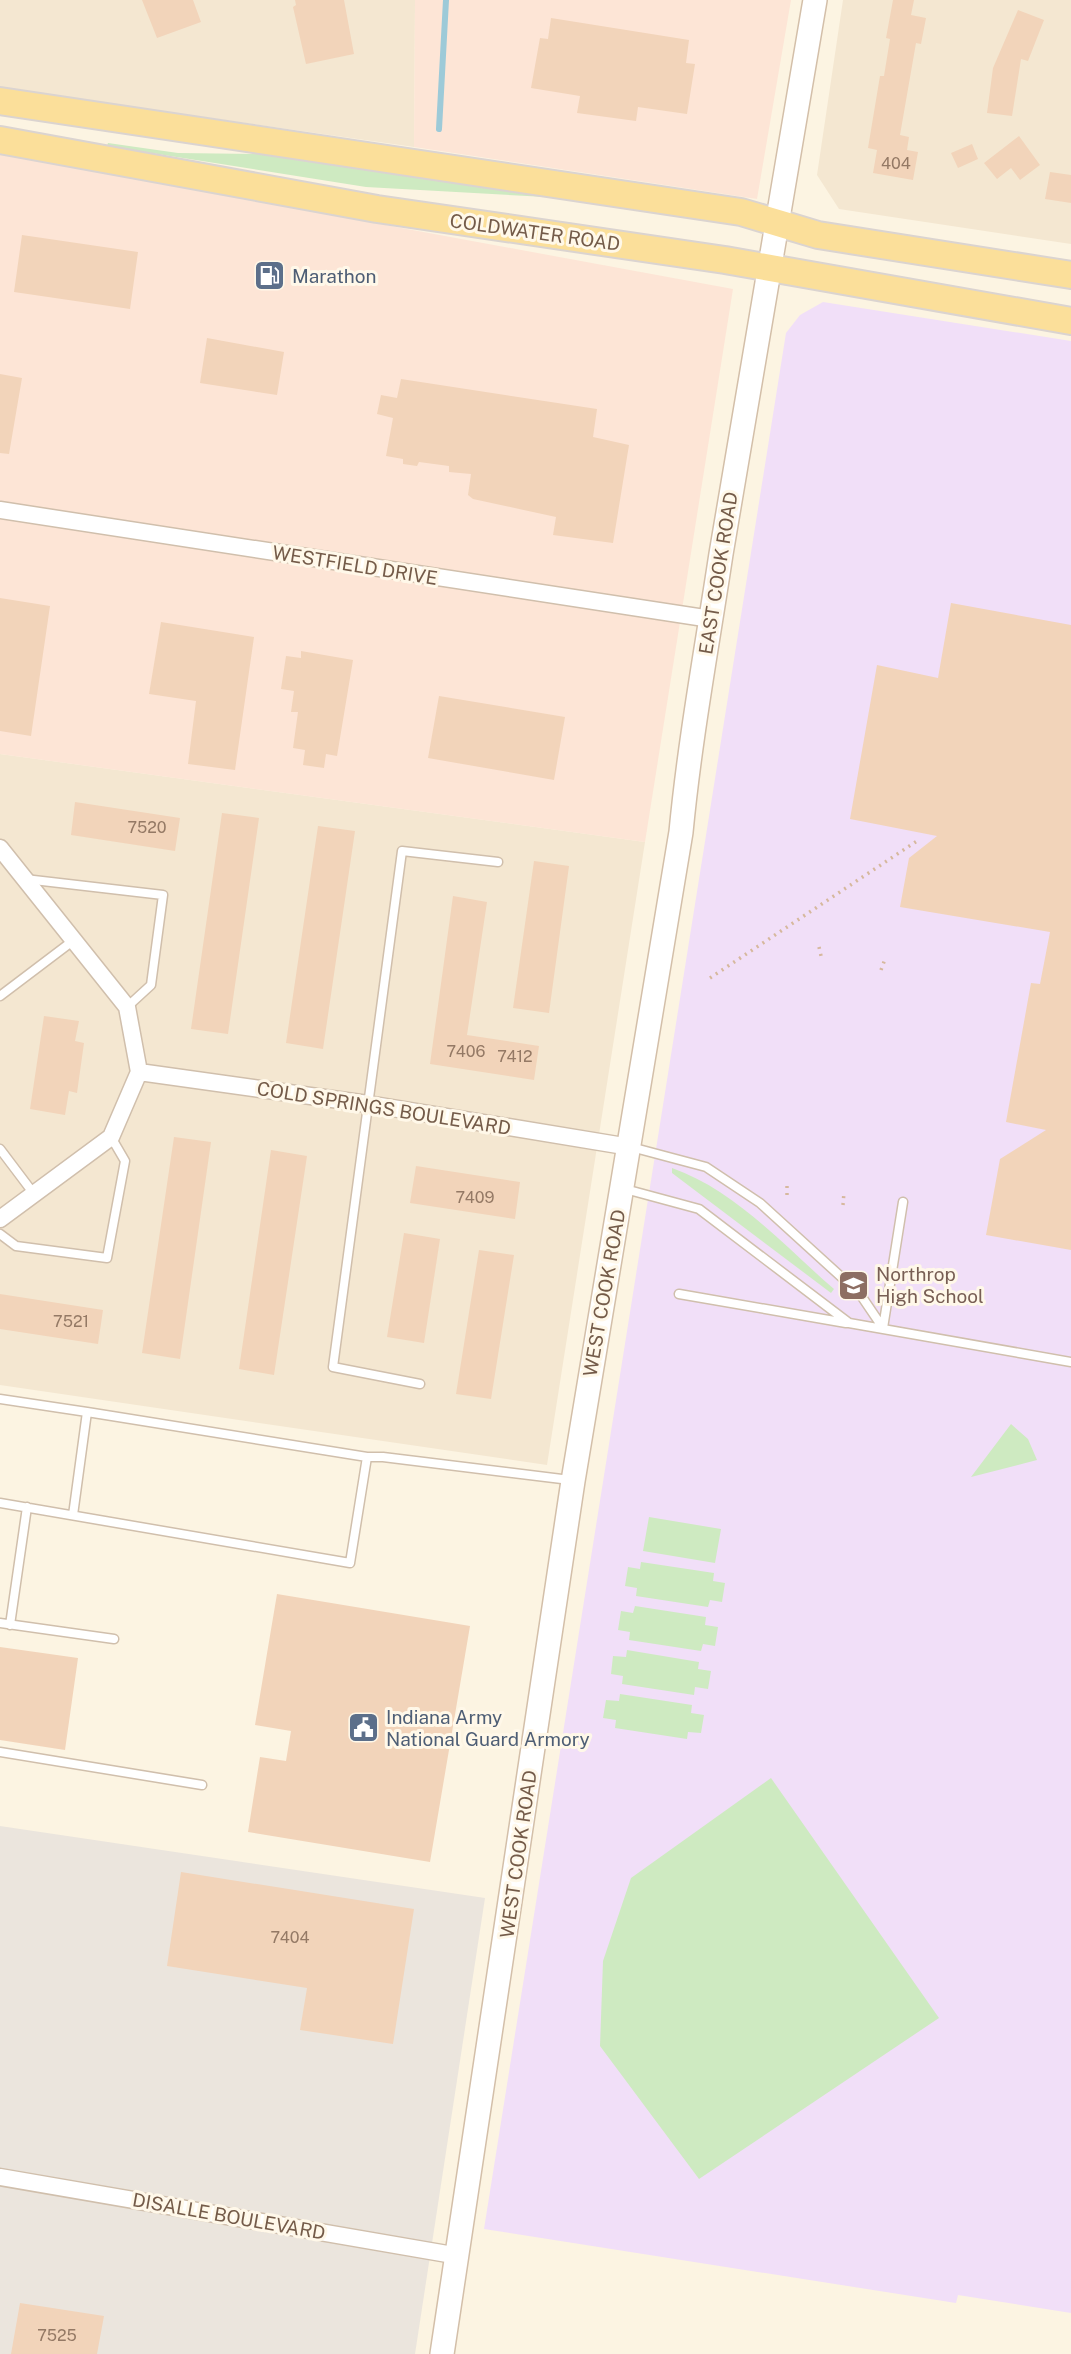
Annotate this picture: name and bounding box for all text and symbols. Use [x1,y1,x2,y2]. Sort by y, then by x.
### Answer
house number: 404 [881,154,911,173]
street label: COLDWATER ROAD [448,209,622,255]
fuel station icon: Marathon [252,259,286,293]
place label: Marathon [292,265,377,287]
street label: EAST COOK ROAD [694,490,742,656]
street label: WESTFIELD DRIVE [271,541,439,589]
house number: 7520 [127,818,167,837]
house number: 7406 [447,1042,485,1061]
house number: 7412 [497,1047,533,1066]
street label: COLD SPRINGS BOULEVARD [255,1077,513,1139]
house number: 7409 [456,1188,494,1207]
street label: WEST COOK ROAD [578,1208,630,1378]
place label: Northrop High School [876,1263,984,1307]
school or university icon: Northrop High School [836,1268,870,1302]
house number: 7521 [53,1312,89,1331]
place label: Indiana Army National Guard Armory [386,1706,590,1750]
public building icon: Indiana Army National Guard Armory [346,1711,380,1745]
street label: WEST COOK ROAD [495,1769,541,1939]
house number: 7404 [270,1928,310,1947]
street label: DISALLE BOULEVARD [131,2188,327,2244]
house number: 7525 [37,2326,77,2345]

